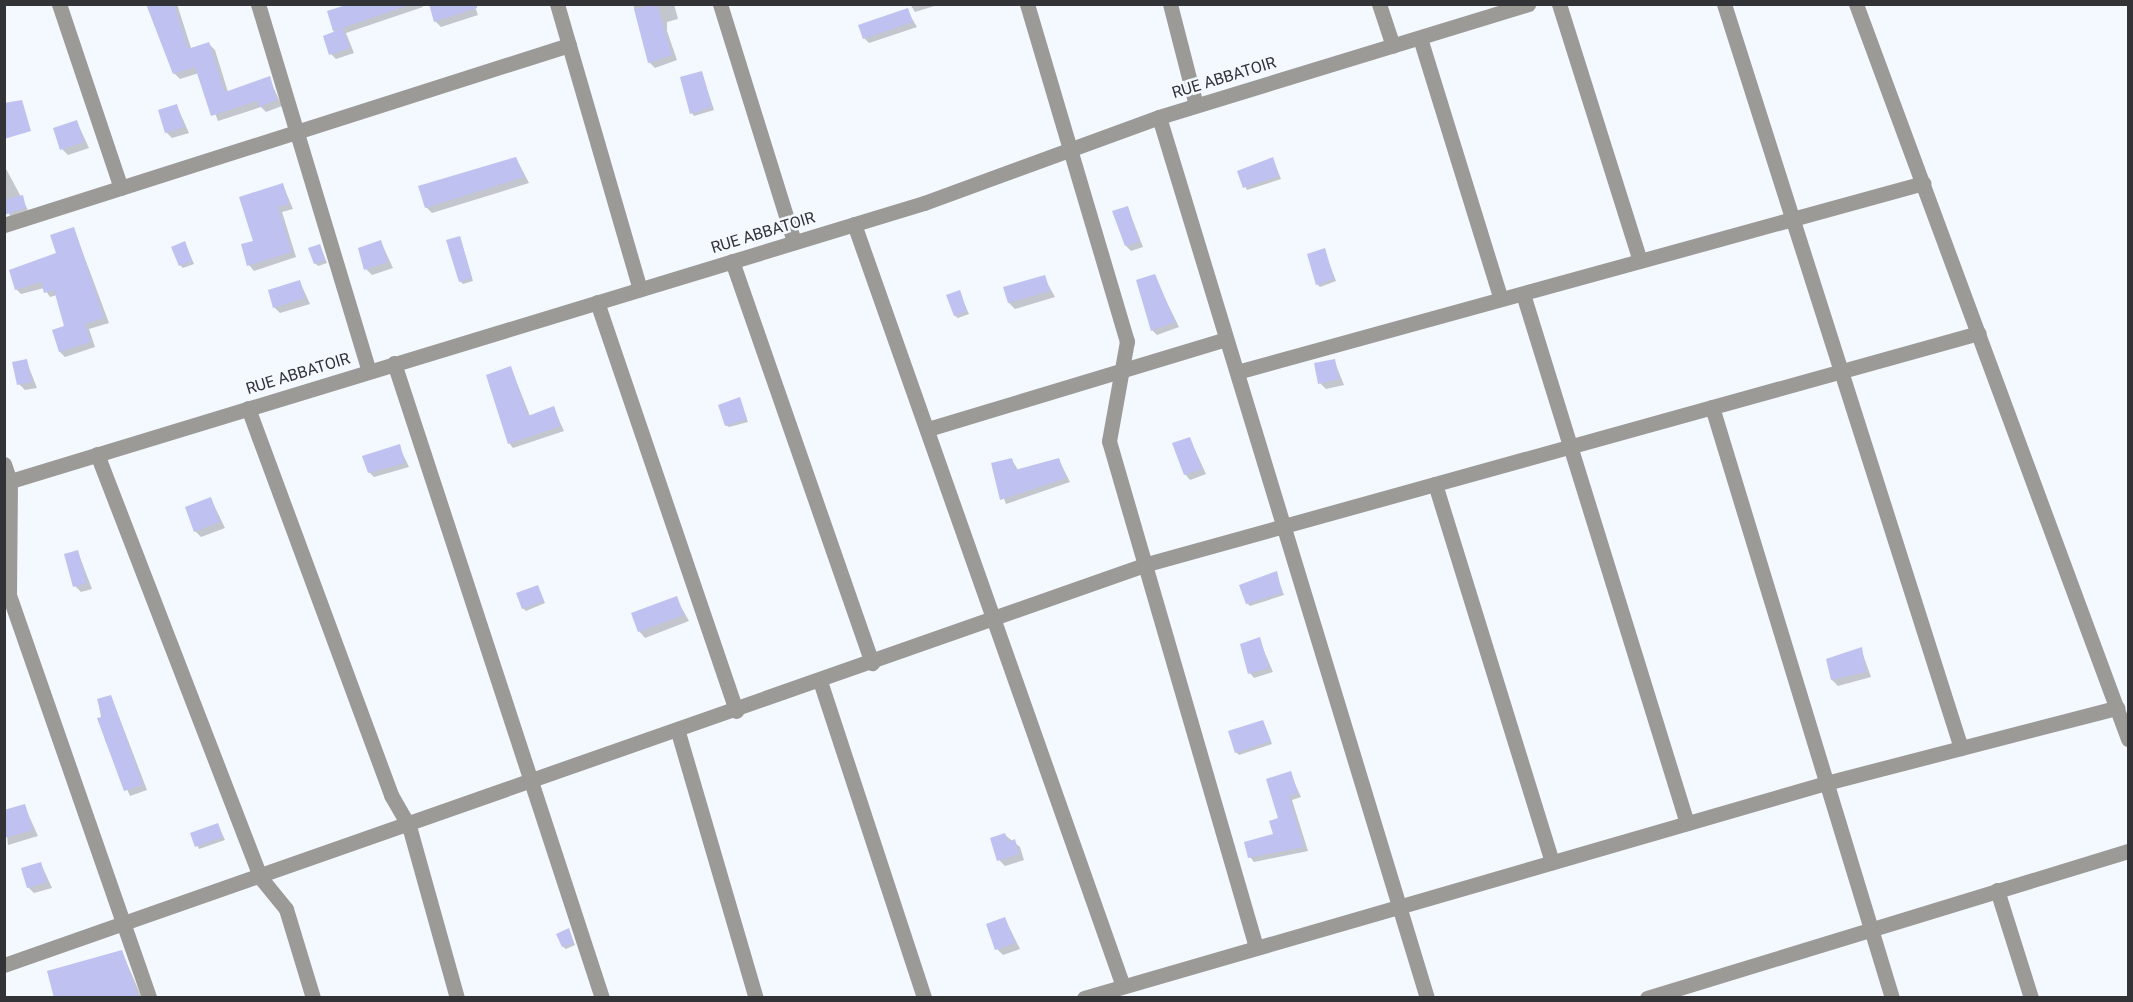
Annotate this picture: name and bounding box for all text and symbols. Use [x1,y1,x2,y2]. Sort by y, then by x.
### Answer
street label: RUE ABBATOIR [1170,53,1278,103]
street label: RUE ABBATOIR [709,208,817,258]
street label: RUE ABBATOIR [244,349,352,399]

